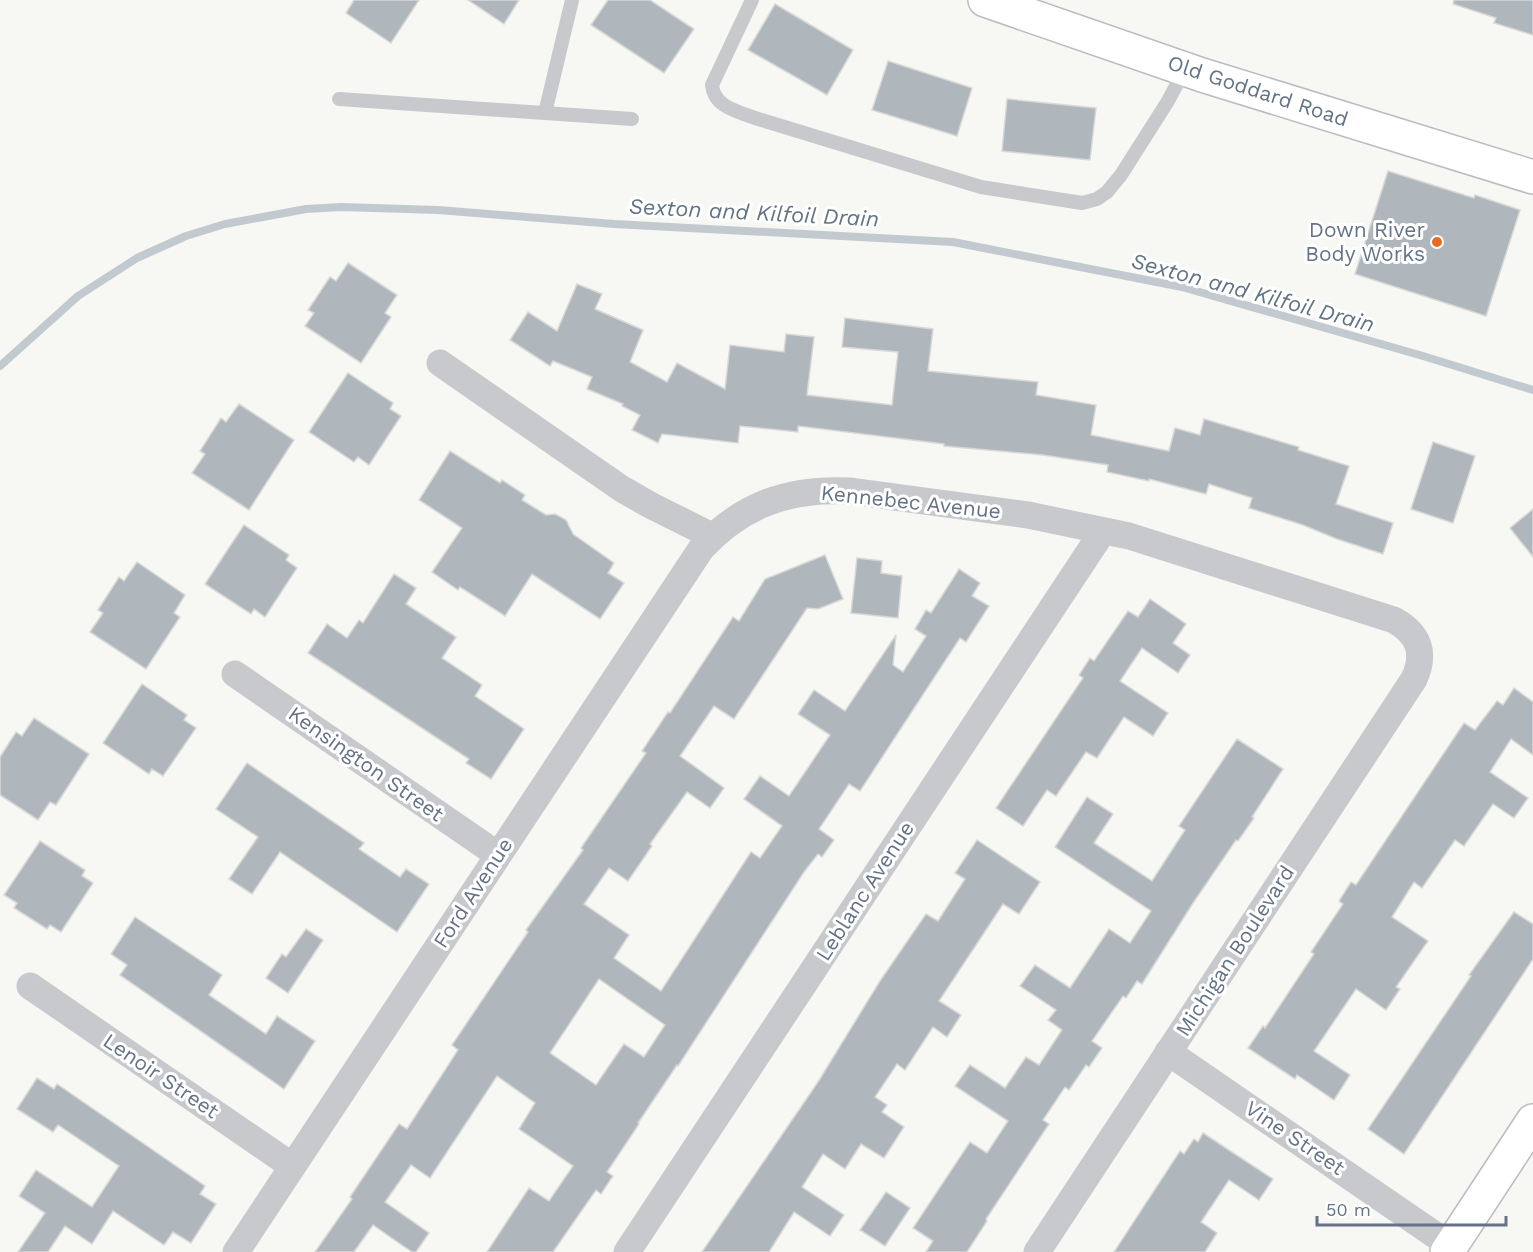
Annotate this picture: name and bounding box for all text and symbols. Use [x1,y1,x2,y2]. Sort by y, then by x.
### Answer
street label: Old Goddard Road [1165,50,1352,132]
water label: Sexton and Kilfoil Drain [628,193,880,232]
place label: Down River Body Works [1305,217,1425,266]
marker: Down River Body Works [1430,235,1444,249]
water label: Sexton and Kilfoil Drain [1129,248,1377,337]
street label: Kennebec Avenue [820,480,1002,523]
street label: Kensington Street [284,701,449,827]
street label: Leblanc Avenue [810,816,919,965]
street label: Ford Avenue [428,833,517,952]
street label: Michigan Boulevard [1170,861,1299,1041]
street label: Lenoir Street [99,1028,224,1124]
street label: Vine Street [1241,1095,1350,1180]
scale bar [1317,1189,1506,1227]
text: 50 m [1326,1199,1371,1220]

